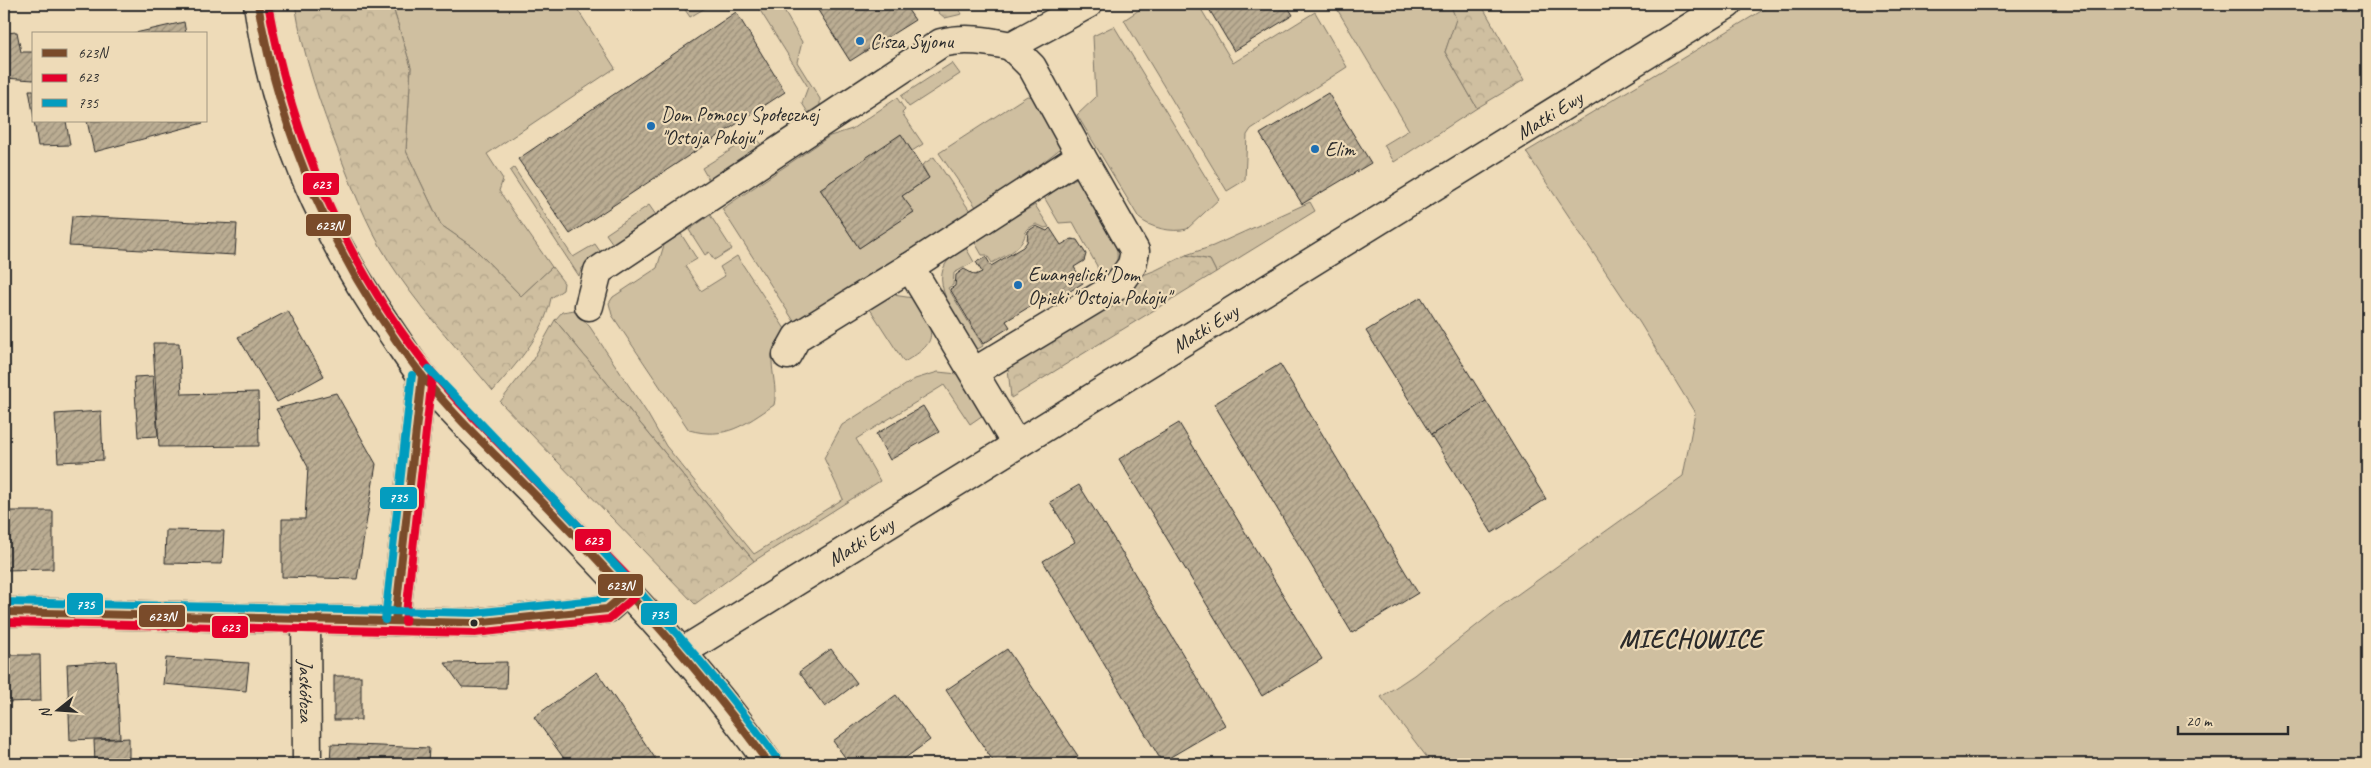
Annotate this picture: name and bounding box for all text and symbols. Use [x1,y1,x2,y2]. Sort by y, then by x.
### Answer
place label: Cisza Syjonu [870,29,955,54]
legend [32,32,208,122]
marker: Cisza Syjonu [854,35,866,47]
text: 623N [78,44,110,63]
text: 623 [78,68,100,87]
street label: Matki Ewy [1511,84,1589,145]
text: 735 [78,94,100,113]
place label: Dom Pomocy Społecznej "Ostoja Pokoju" [661,102,821,150]
marker: Dom Pomocy Społecznej "Ostoja Pokoju" [645,120,657,132]
place label: Elim [1325,137,1357,162]
marker: Elim [1309,143,1321,155]
line badge: 623 [302,172,340,196]
text: 623 [311,176,332,193]
line badge: 623N [305,213,352,237]
text: 623N [315,217,345,234]
place label: Ewangelicki Dom Opieki "Ostoja Pokoju" [1028,262,1175,310]
marker: Ewangelicki Dom Opieki "Ostoja Pokoju" [1012,279,1024,291]
street label: Matki Ewy [1167,297,1244,358]
line badge: 735 [379,486,418,510]
text: 735 [389,489,409,506]
street label: Matki Ewy [823,510,900,571]
line badge: 623 [574,528,612,552]
text: 623 [583,532,604,549]
line badge: 623N [597,573,644,597]
text: 623N [606,577,636,594]
line badge: 735 [66,592,104,616]
text: 735 [76,596,96,613]
line badge: 735 [640,602,678,626]
line badge: 623N [138,604,186,628]
text: 735 [650,606,670,623]
text: 623N [148,608,178,625]
line badge: 623 [211,615,249,639]
unlabelled marker [469,618,479,628]
text: 623 [220,619,241,636]
district label: MIECHOWICE [1619,623,1765,655]
street label: Jaskółcza [294,659,319,724]
north arrow [32,686,82,736]
scale bar [2178,703,2288,735]
text: N [36,705,55,720]
text: 20 m [2186,712,2213,731]

